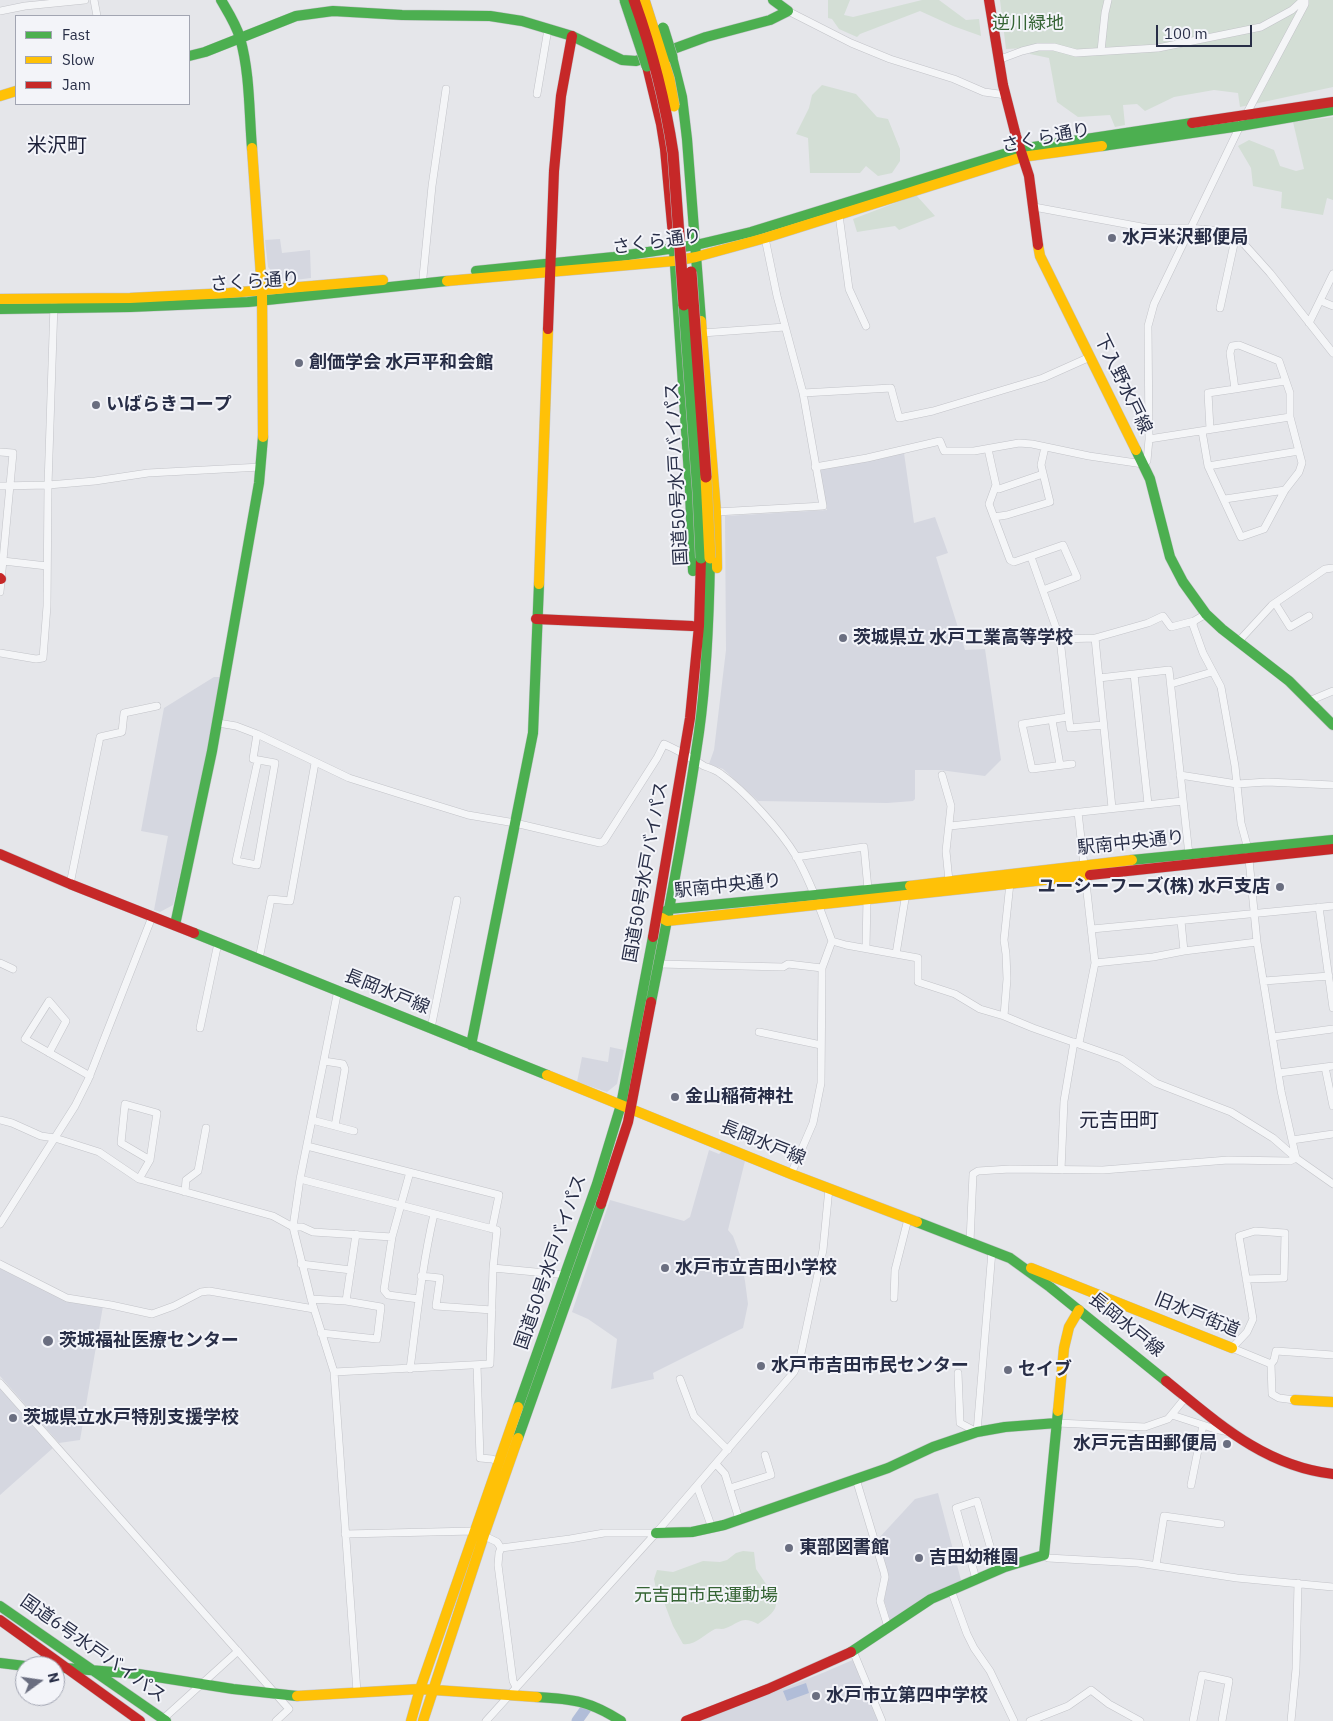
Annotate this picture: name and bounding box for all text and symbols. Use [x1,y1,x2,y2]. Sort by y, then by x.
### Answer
park label: 逆川緑地 [992,13,1064,35]
legend [15,15,190,105]
scale bar [1158,15,1254,47]
text: 100 m [1164,24,1208,43]
text: Fast [62,25,90,44]
text: Slow [62,50,95,69]
text: Jam [62,75,91,94]
street label: さくら通り [1000,119,1092,157]
district label: 米沢町 [27,134,87,158]
street label: さくら通り [611,225,703,259]
place label: 水戸米沢郵便局 [1122,227,1248,249]
marker: 水戸米沢郵便局 [1106,232,1118,244]
street label: さくら通り [209,268,301,296]
street label: 下入野水戸線 [1090,331,1156,437]
place label: 創価学会 水戸平和会館 [309,352,493,374]
marker: 創価学会 水戸平和会館 [293,357,305,369]
street label: 国道50号水戸バイパス [661,382,693,566]
place label: いばらきコープ [106,394,232,416]
marker: いばらきコープ [90,399,102,411]
place label: 茨城県立 水戸工業高等学校 [853,627,1073,649]
marker: 茨城県立 水戸工業高等学校 [837,632,849,644]
street label: 国道50号水戸バイパス [619,780,673,964]
street label: 駅南中央通り [1076,827,1186,859]
street label: 駅南中央通り [673,870,783,902]
place label: ユーシーフーズ(株) 水戸支店 [1038,876,1270,898]
marker: ユーシーフーズ(株) 水戸支店 [1274,881,1286,893]
street label: 長岡水戸線 [341,965,433,1019]
place label: 金山稲荷神社 [685,1086,793,1108]
marker: 金山稲荷神社 [669,1091,681,1103]
district label: 元吉田町 [1079,1109,1159,1133]
street label: 長岡水戸線 [717,1116,809,1170]
street label: 国道50号水戸バイパス [511,1172,591,1352]
place label: 水戸市立吉田小学校 [675,1257,837,1279]
marker: 水戸市立吉田小学校 [659,1262,671,1274]
street label: 長岡水戸線 [1084,1288,1168,1362]
street label: 旧水戸街道 [1151,1288,1243,1342]
place label: 茨城福祉医療センター [59,1330,239,1352]
marker: 茨城福祉医療センター [41,1334,55,1348]
place label: 水戸市吉田市民センター [771,1355,969,1377]
place label: セイブ [1018,1359,1072,1381]
marker: 水戸市吉田市民センター [755,1360,767,1372]
marker: セイブ [1002,1364,1014,1376]
place label: 茨城県立水戸特別支援学校 [23,1407,239,1429]
marker: 茨城県立水戸特別支援学校 [7,1412,19,1424]
place label: 水戸元吉田郵便局 [1073,1433,1217,1455]
marker: 水戸元吉田郵便局 [1221,1438,1233,1450]
place label: 東部図書館 [799,1537,889,1559]
marker: 東部図書館 [783,1542,795,1554]
place label: 吉田幼稚園 [929,1547,1019,1569]
marker: 吉田幼稚園 [913,1552,925,1564]
park label: 元吉田市民運動場 [634,1585,778,1607]
street label: 国道6号水戸バイパス [16,1591,170,1707]
north arrow [15,1656,65,1706]
text: N [44,1671,64,1685]
place label: 水戸市立第四中学校 [826,1685,988,1707]
marker: 水戸市立第四中学校 [810,1690,822,1702]

